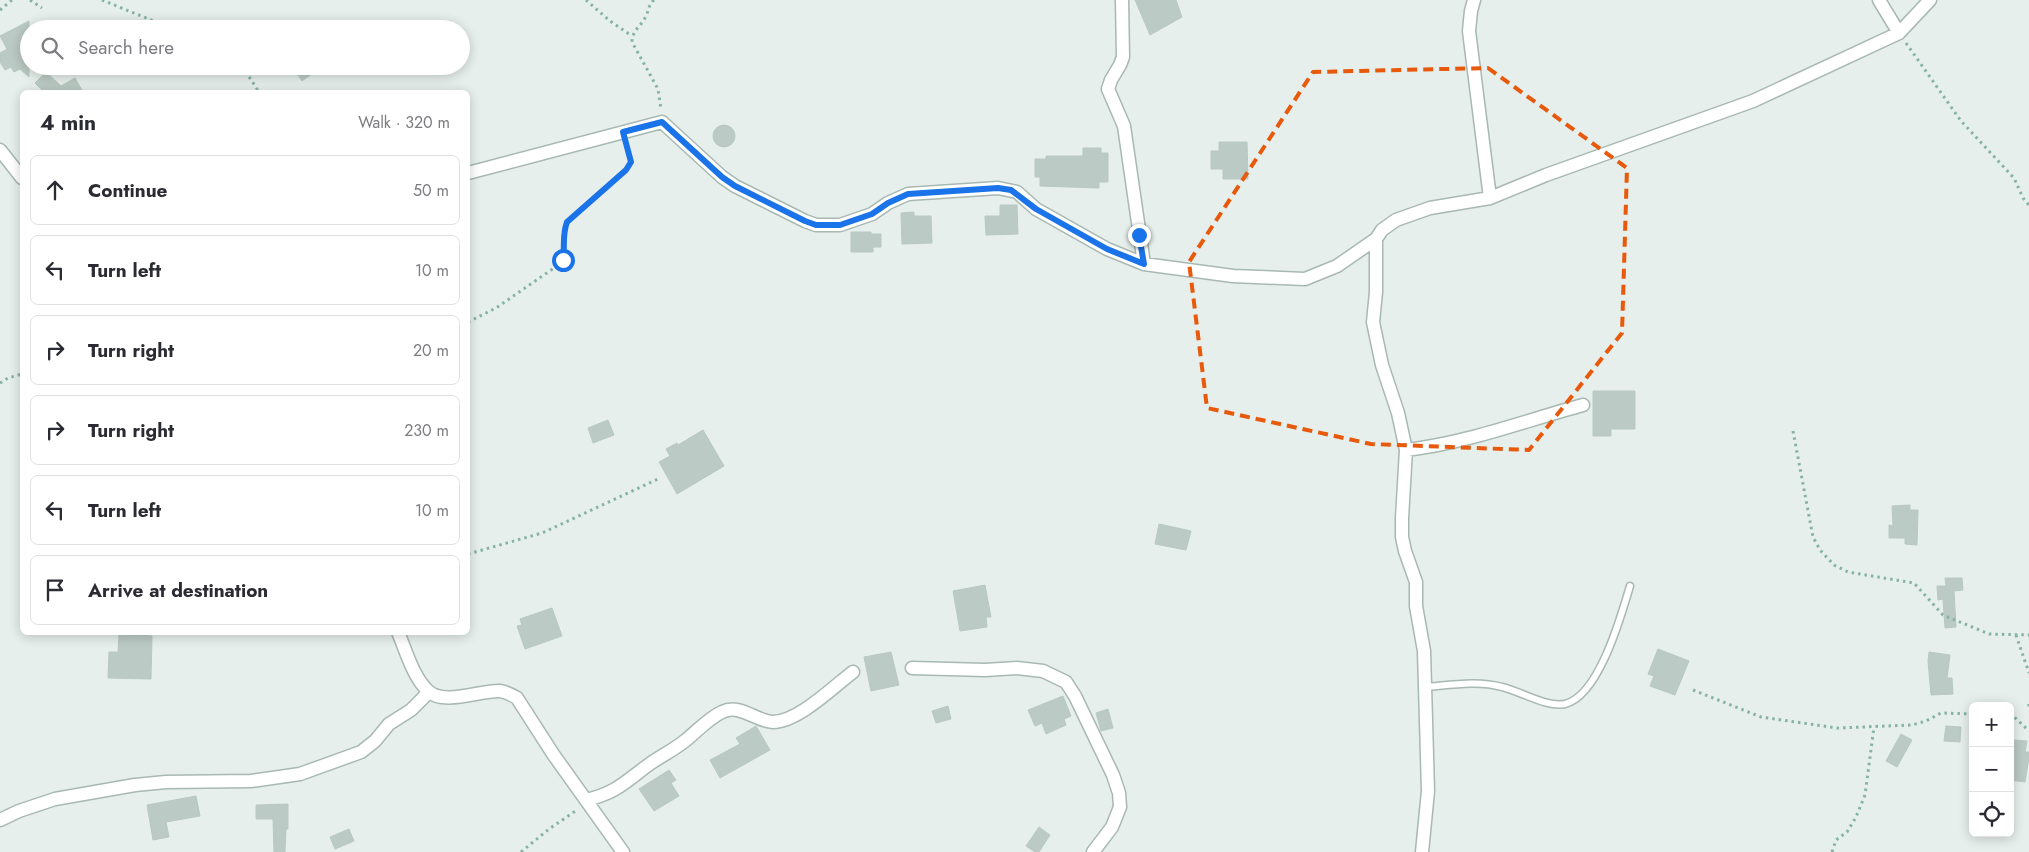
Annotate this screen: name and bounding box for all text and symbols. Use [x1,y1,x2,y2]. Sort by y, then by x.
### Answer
search box [20,20,470,75]
icon: search [38,34,66,62]
text: Search here [78,34,174,61]
text: 4 min [40,108,96,138]
text: Walk · 320 m [358,111,450,134]
icon: ahead [41,176,69,204]
text: Continue [88,177,167,204]
text: 50 m [413,179,449,202]
route end [1128,224,1151,247]
route start [552,249,575,272]
icon: left [41,256,69,284]
text: Turn left [88,257,161,284]
text: 10 m [415,259,449,282]
icon: right [41,336,69,364]
text: Turn right [88,337,174,364]
text: 20 m [413,339,449,362]
icon: right [41,416,69,444]
text: Turn right [88,417,174,444]
text: 230 m [404,419,449,442]
icon: left [41,496,69,524]
text: Turn left [88,497,161,524]
text: 10 m [415,499,449,522]
icon: arrive [41,576,69,604]
text: Arrive at destination [88,577,268,604]
map controls [1969,702,2014,837]
button: + [1969,702,2014,747]
button: − [1969,747,2014,792]
button: locate [1969,792,2014,837]

